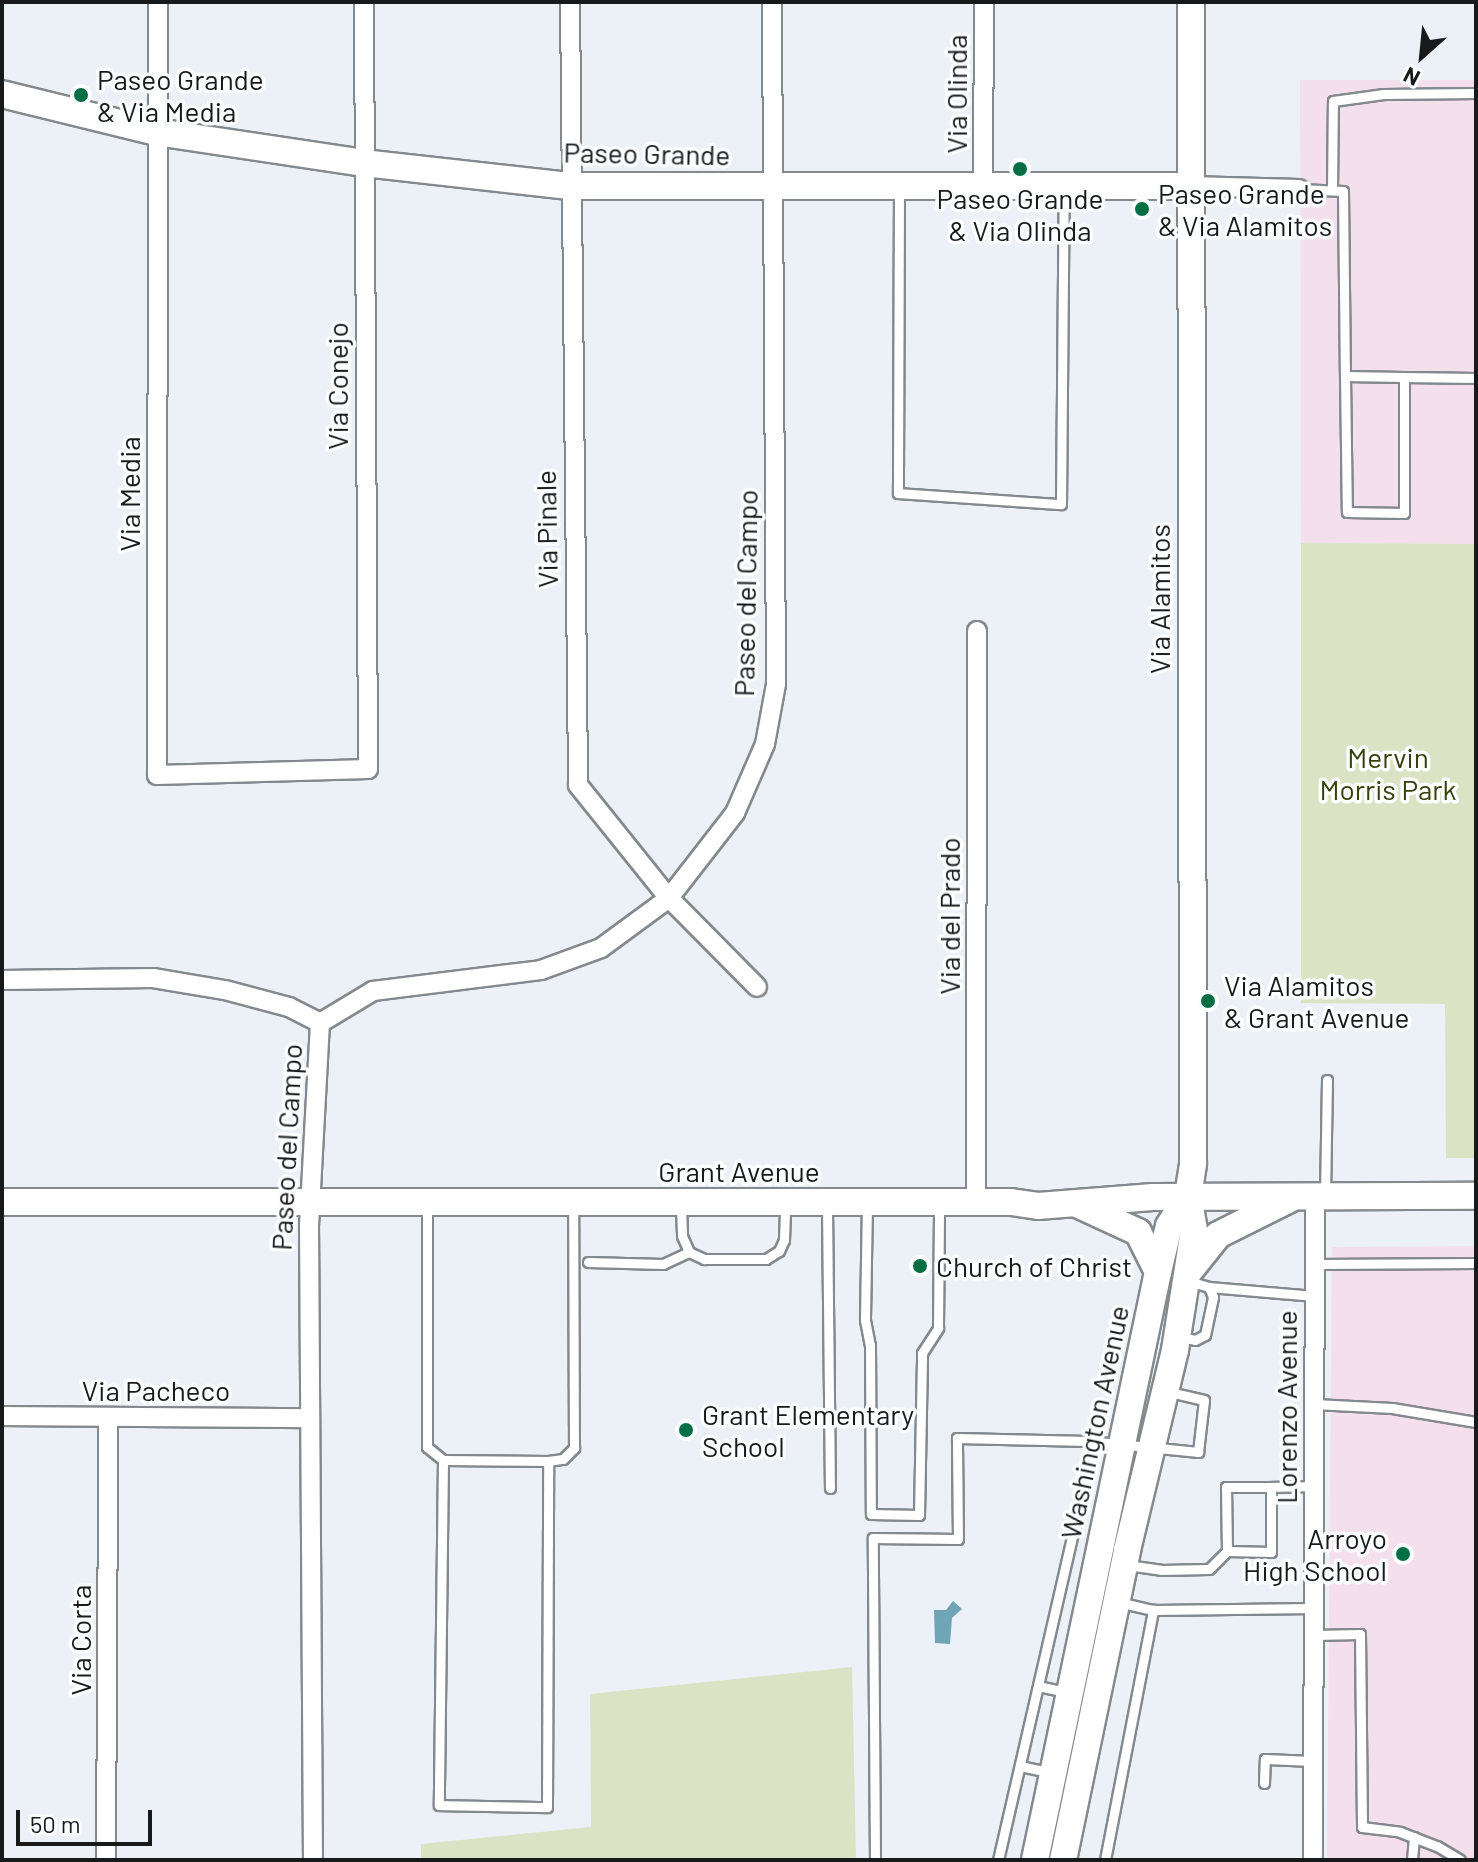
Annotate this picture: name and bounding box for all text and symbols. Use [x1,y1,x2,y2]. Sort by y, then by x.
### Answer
north arrow [1382,16,1462,96]
street label: Via Olinda [939,34,973,154]
place label: Paseo Grande & Via Media [97,62,264,128]
text: N [1399,62,1424,92]
marker: Paseo Grande & Via Media [72,86,90,104]
street label: Paseo Grande [563,135,731,171]
marker: Paseo Grande & Via Olinda [1011,160,1029,178]
place label: Paseo Grande & Via Alamitos [1158,176,1332,242]
place label: Paseo Grande & Via Olinda [937,181,1103,247]
marker: Paseo Grande & Via Alamitos [1133,200,1151,218]
street label: Via Conejo [320,322,354,450]
street label: Via Media [112,436,146,552]
street label: Via Pinale [528,470,564,588]
street label: Paseo del Campo [726,489,764,697]
street label: Via Alamitos [1142,524,1176,674]
park label: Mervin Morris Park [1320,740,1456,806]
street label: Via del Prado [932,837,966,995]
place label: Via Alamitos & Grant Avenue [1224,968,1409,1034]
marker: Via Alamitos & Grant Avenue [1199,992,1217,1010]
street label: Paseo del Campo [264,1043,308,1251]
street label: Grant Avenue [658,1154,820,1188]
place label: Church of Christ [936,1249,1132,1283]
marker: Church of Christ [911,1257,929,1275]
street label: Washington Avenue [1053,1302,1135,1542]
street label: Lorenzo Avenue [1269,1310,1303,1504]
street label: Via Pacheco [82,1373,230,1407]
place label: Grant Elementary School [702,1397,914,1463]
marker: Grant Elementary School [677,1421,695,1439]
place label: Arroyo High School [1243,1521,1387,1587]
marker: Arroyo High School [1394,1545,1412,1563]
street label: Via Corta [63,1585,97,1695]
scale bar [20,1794,156,1844]
text: 50 m [30,1809,81,1838]

